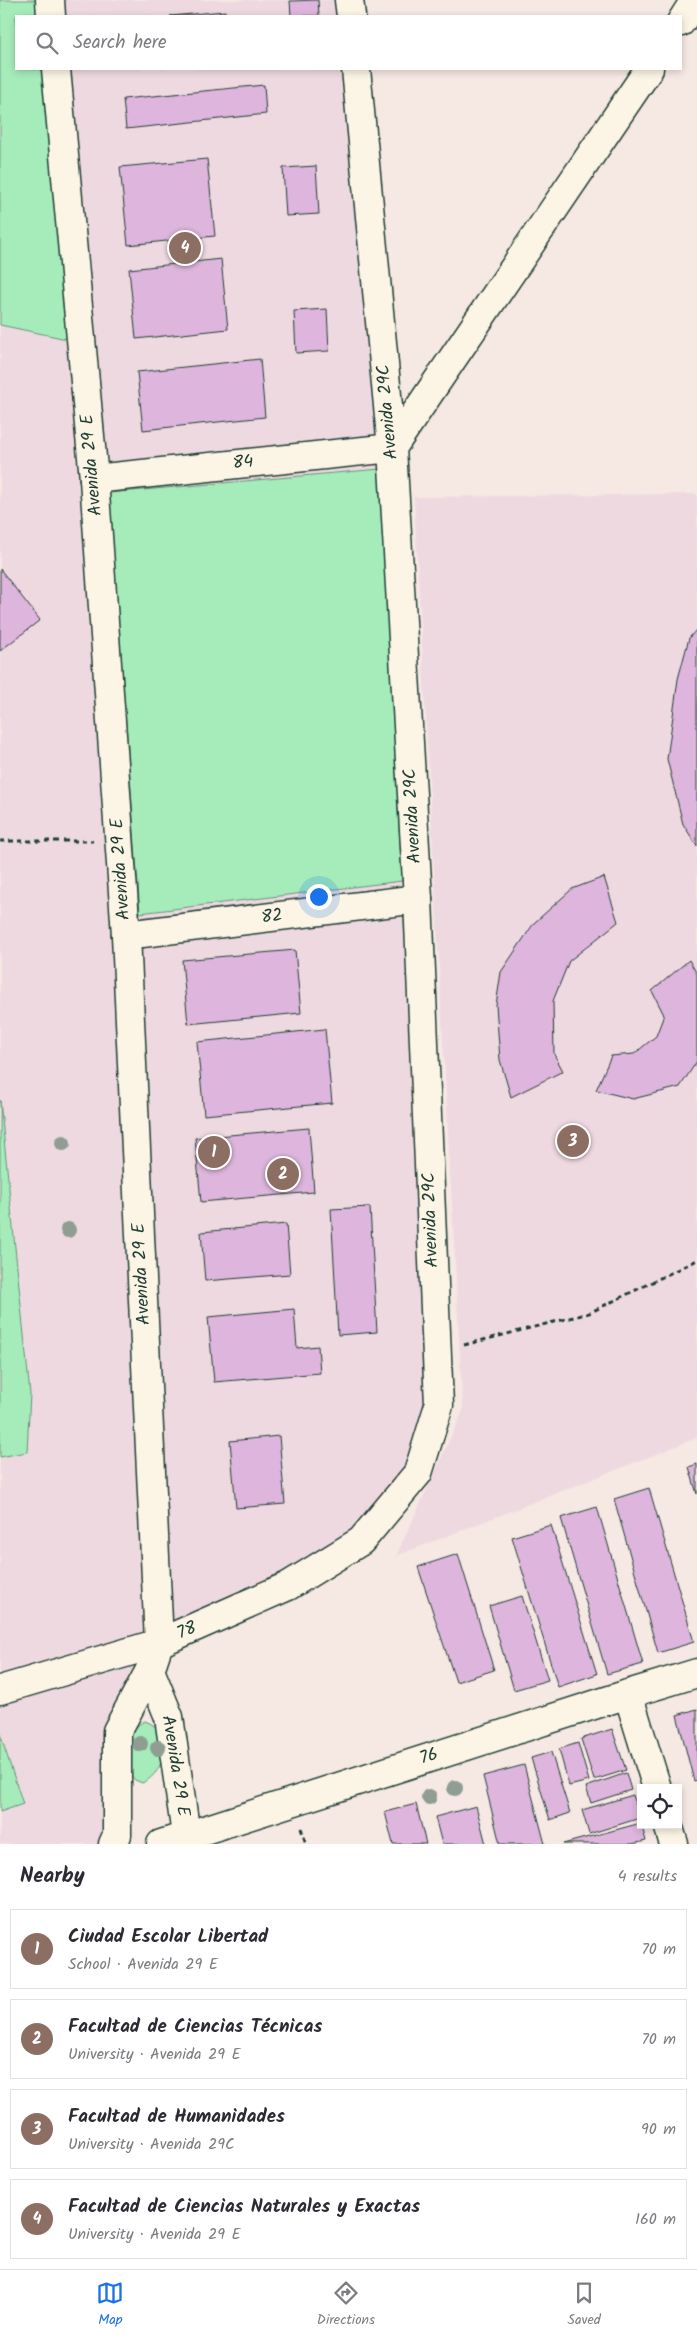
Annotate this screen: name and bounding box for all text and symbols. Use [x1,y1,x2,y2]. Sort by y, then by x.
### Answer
search box [15,15,682,70]
text: Search here [73,28,167,58]
icon: search [33,29,61,57]
pin: 4 [169,229,201,267]
street label: Avenida 29C [369,363,407,461]
street label: Avenida 29 E [73,412,111,517]
street label: 84 [231,447,255,479]
street label: Avenida 29C [396,768,430,864]
street label: Avenida 29 E [103,817,139,921]
your location [306,884,332,910]
street label: 82 [260,901,284,933]
pin: 3 [557,1122,589,1160]
pin: 1 [198,1133,230,1171]
pin: 2 [267,1155,299,1193]
street label: Avenida 29C [415,1172,447,1268]
street label: Avenida 29 E [125,1222,159,1326]
street label: 78 [172,1614,202,1648]
street label: Avenida 29 E [153,1713,197,1819]
street label: 76 [416,1740,442,1774]
map controls [637,1784,682,1829]
button: locate [637,1784,682,1829]
text: Nearby [20,1860,85,1893]
text: 4 results [618,1864,677,1889]
text: Ciudad Escolar Libertad [68,1922,268,1952]
text: 1 [35,1937,39,1962]
text: 70 m [641,1937,676,1962]
text: School · Avenida 29 E [68,1952,218,1977]
text: Facultad de Ciencias Técnicas [68,2012,322,2042]
text: 2 [32,2027,42,2052]
text: 70 m [641,2027,676,2052]
text: University · Avenida 29 E [68,2042,241,2067]
text: Facultad de Humanidades [68,2102,285,2132]
text: 3 [33,2117,41,2142]
text: 90 m [641,2117,676,2142]
text: University · Avenida 29C [68,2132,235,2157]
text: Facultad de Ciencias Naturales y Exactas [68,2192,420,2222]
text: 4 [33,2207,41,2232]
text: 160 m [635,2207,676,2232]
text: University · Avenida 29 E [68,2222,241,2247]
tab: Map [96,2279,124,2331]
tab: Directions [317,2279,375,2331]
tab: Saved [567,2279,601,2331]

